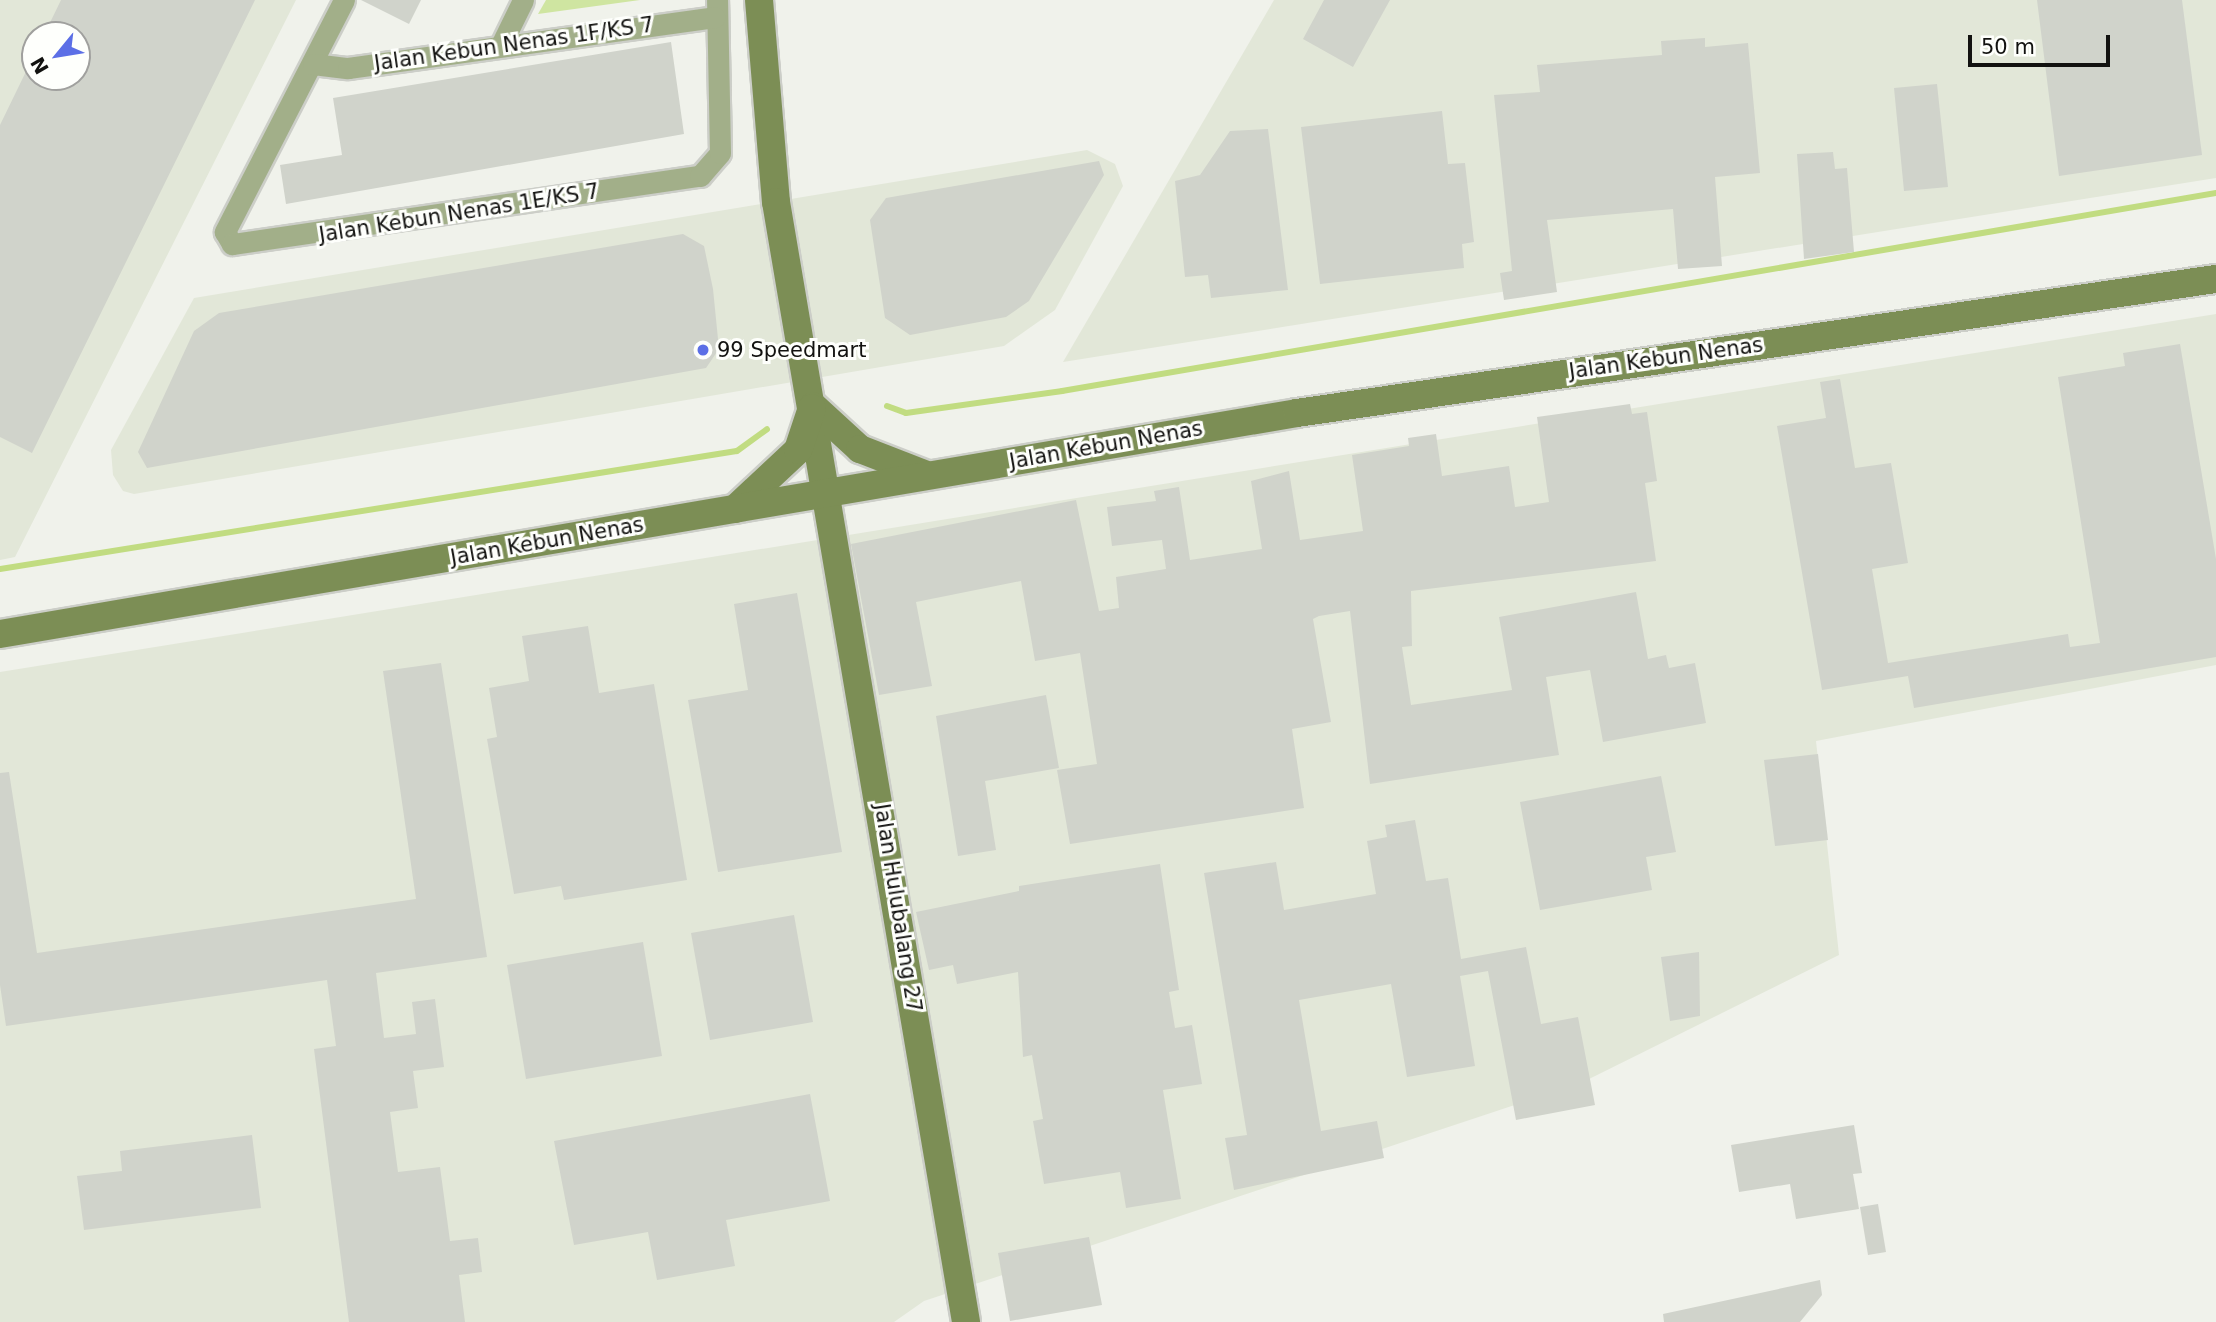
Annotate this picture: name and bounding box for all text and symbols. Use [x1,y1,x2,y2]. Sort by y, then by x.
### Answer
street label: Jalan Kebun Nenas 1F/KS 7 [373,12,655,76]
north arrow [21,21,91,91]
scale bar [1971,21,2113,65]
text: 50 m [1981,35,2035,59]
text: N [26,53,53,78]
street label: Jalan Kebun Nenas 1E/KS 7 [317,178,601,248]
street label: Jalan Kebun Nenas [1567,332,1765,384]
place label: 99 Speedmart [717,337,866,363]
marker: 99 Speedmart [695,342,711,358]
street label: Jalan Kebun Nenas [1007,416,1205,474]
street label: Jalan Kebun Nenas [448,512,646,570]
street label: Jalan Hulubalang 27 [869,802,927,1014]

